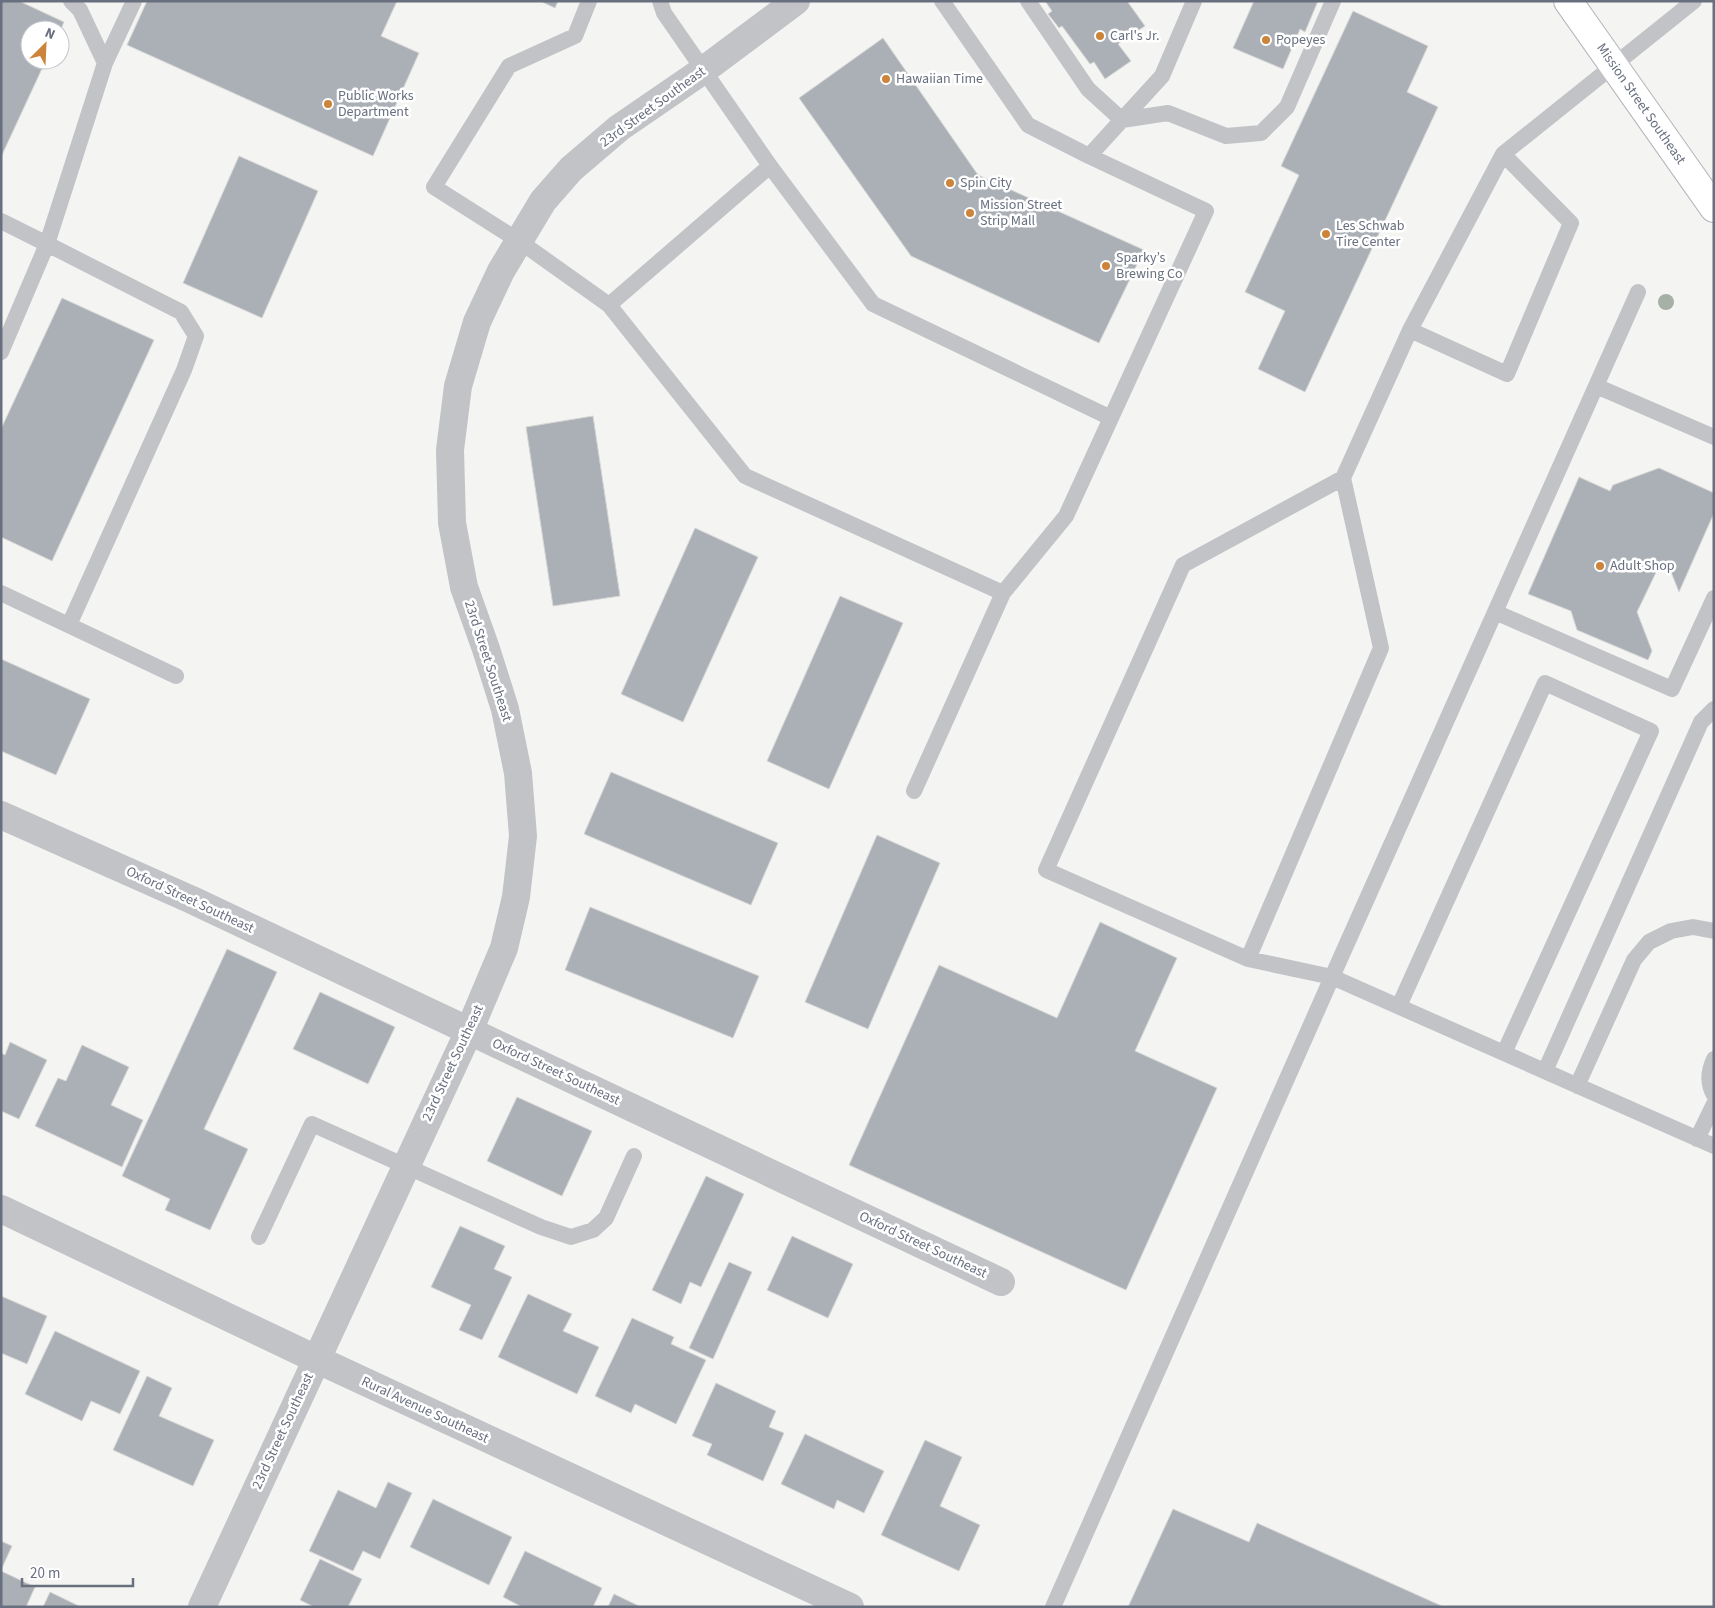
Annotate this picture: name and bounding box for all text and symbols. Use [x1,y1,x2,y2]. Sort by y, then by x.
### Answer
north arrow [20,20,70,70]
text: N [42,23,58,45]
place label: Carl's Jr. [1110,26,1160,46]
marker: Carl's Jr. [1094,30,1106,42]
place label: Popeyes [1276,30,1325,50]
marker: Popeyes [1260,34,1272,46]
street label: Mission Street Southeast [1592,39,1691,169]
street label: 23rd Street Southeast [596,62,710,152]
place label: Hawaiian Time [896,69,983,89]
marker: Hawaiian Time [880,73,892,85]
place label: Public Works Department [338,86,414,122]
marker: Public Works Department [322,98,334,110]
place label: Spin City [960,173,1012,193]
marker: Spin City [944,177,956,189]
place label: Mission Street Strip Mall [980,195,1062,231]
marker: Mission Street Strip Mall [964,207,976,219]
place label: Les Schwab Tire Center [1336,216,1405,252]
marker: Les Schwab Tire Center [1320,228,1332,240]
place label: Sparky’s Brewing Co [1116,248,1183,284]
marker: Sparky’s Brewing Co [1100,260,1112,272]
place label: Adult Shop [1610,556,1675,576]
marker: Adult Shop [1594,560,1606,572]
street label: 23rd Street Southeast [459,598,517,724]
street label: Oxford Street Southeast [123,862,258,939]
street label: 23rd Street Southeast [417,1001,489,1124]
street label: Oxford Street Southeast [489,1034,624,1111]
street label: Oxford Street Southeast [856,1207,991,1284]
street label: 23rd Street Southeast [247,1369,319,1492]
street label: Rural Avenue Southeast [358,1372,492,1448]
scale bar [22,1556,134,1588]
text: 20 m [30,1563,60,1584]

